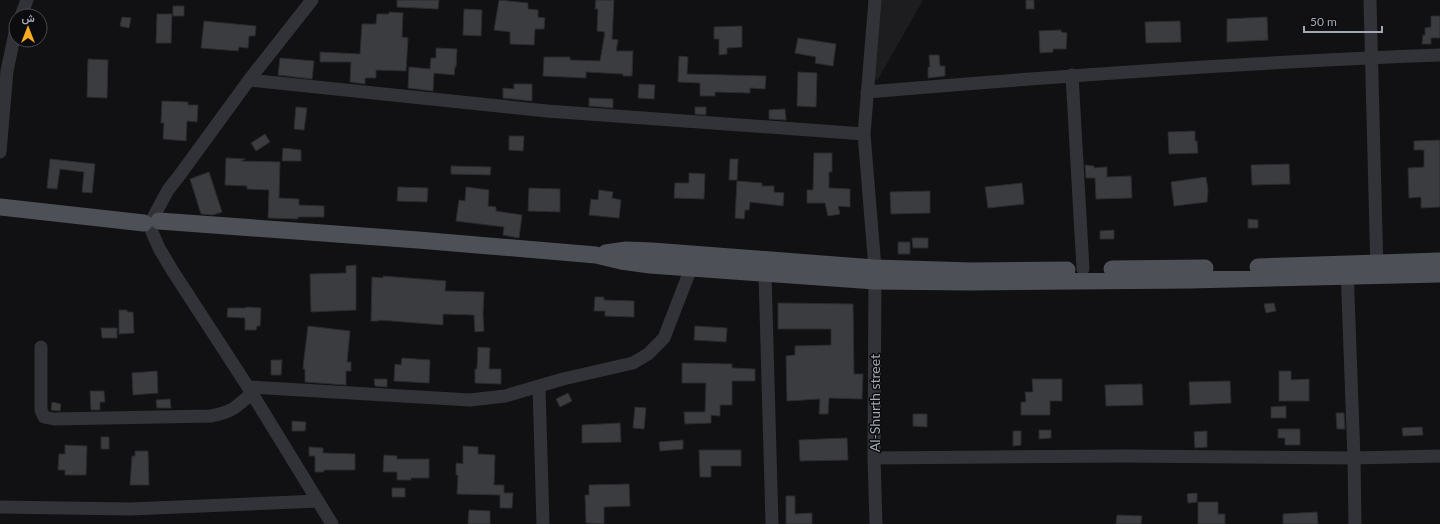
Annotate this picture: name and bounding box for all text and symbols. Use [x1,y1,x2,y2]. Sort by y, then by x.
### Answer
north arrow [8,8,48,48]
scale bar [1304,8,1382,34]
text: ش [21,11,35,25]
text: 50 m [1310,14,1337,29]
street label: Al-Shurth street [866,354,883,452]

